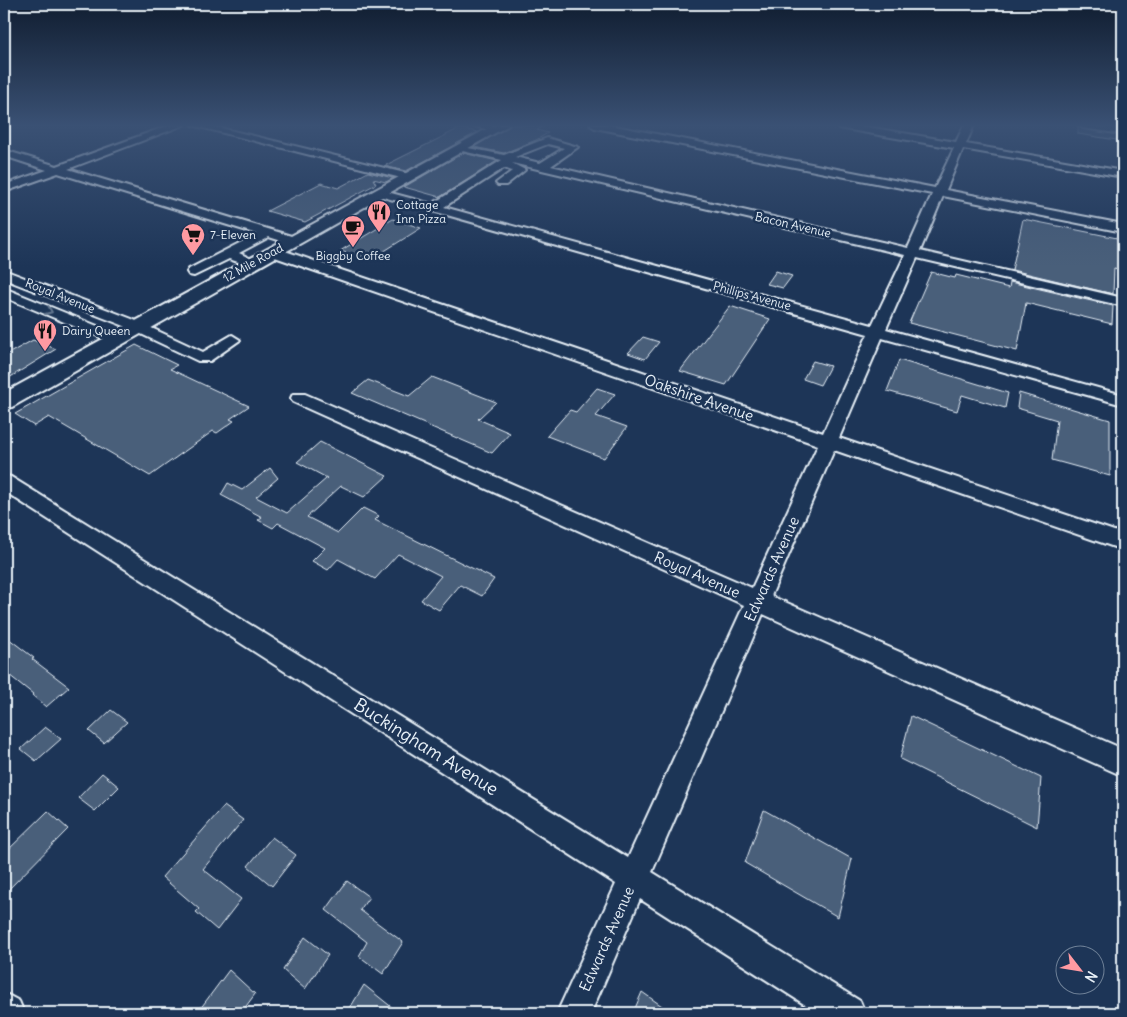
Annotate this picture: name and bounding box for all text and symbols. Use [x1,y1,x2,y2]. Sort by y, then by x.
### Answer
place label: Cottage Inn Pizza [396,197,446,226]
restaurant icon: Cottage Inn Pizza [366,199,392,233]
street label: Bacon Avenue [754,208,833,241]
cafe icon: Biggby Coffee [340,214,366,248]
supermarket icon: 7-Eleven [180,222,206,256]
place label: 7-Eleven [210,227,256,242]
street label: 12 Mile Road [220,240,286,285]
place label: Biggby Coffee [315,248,391,263]
street label: Royal Avenue [23,275,97,316]
street label: Phillips Avenue [711,278,793,313]
one-way arrow [44,305,53,315]
restaurant icon: Dairy Queen [32,318,58,352]
place label: Dairy Queen [62,323,131,338]
street label: Oakshire Avenue [642,370,756,425]
street label: Edwards Avenue [740,513,803,624]
street label: Royal Avenue [651,547,743,602]
street label: Buckingham Avenue [350,693,503,800]
street label: Edwards Avenue [575,883,638,994]
north arrow [1054,944,1104,994]
text: N [1081,968,1101,985]

